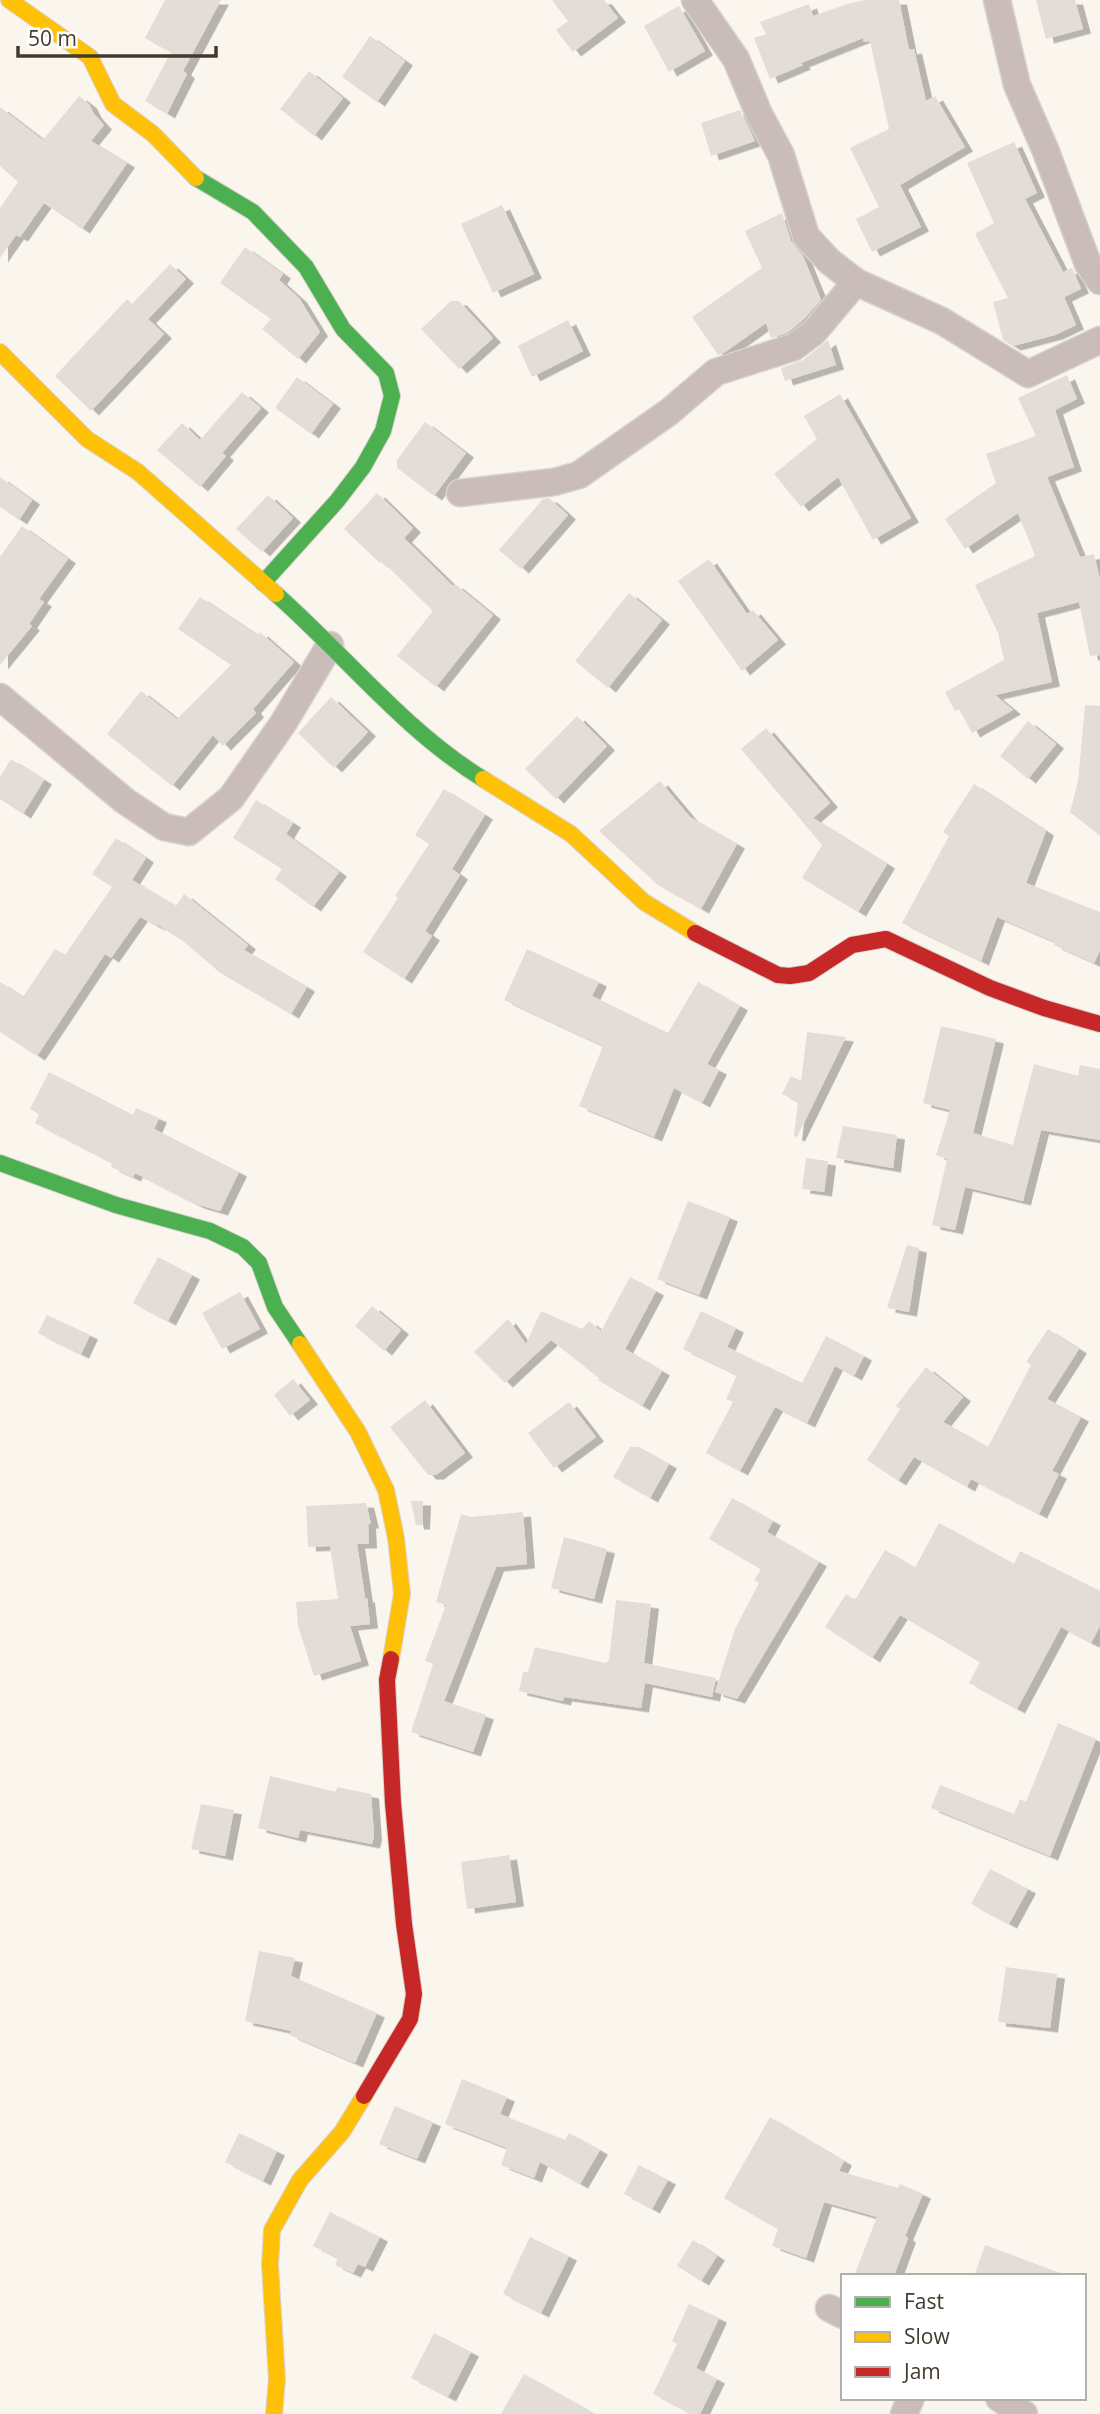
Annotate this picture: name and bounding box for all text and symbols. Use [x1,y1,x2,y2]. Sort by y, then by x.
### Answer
scale bar [18,14,215,58]
text: 50 m [28,24,77,52]
legend [841,2274,1086,2400]
text: Fast [904,2287,944,2315]
text: Slow [904,2322,950,2350]
text: Jam [902,2357,941,2385]

